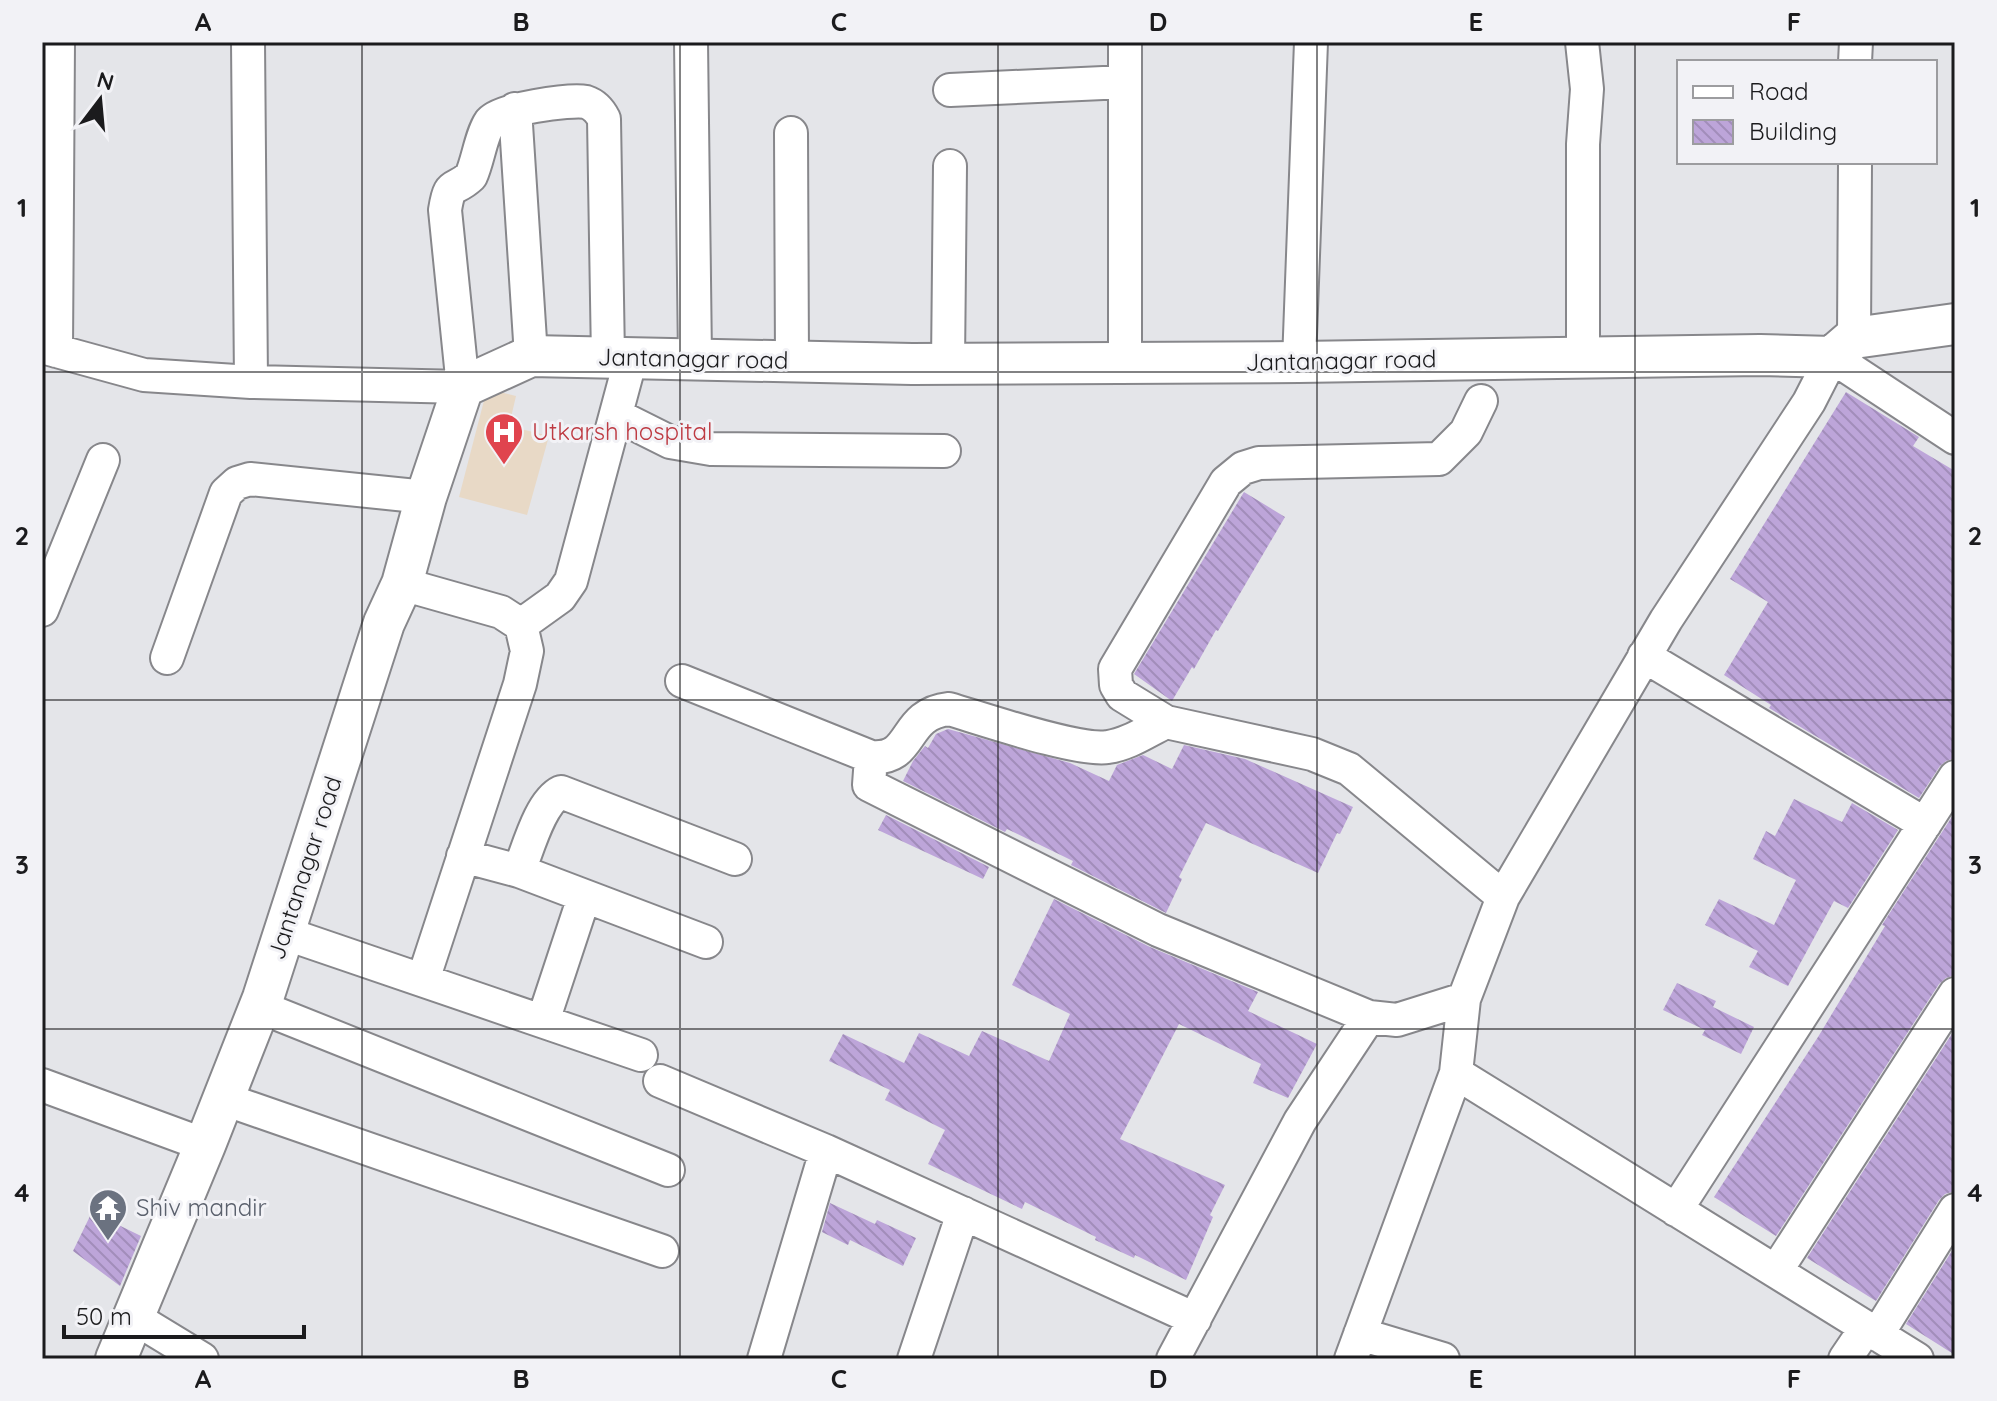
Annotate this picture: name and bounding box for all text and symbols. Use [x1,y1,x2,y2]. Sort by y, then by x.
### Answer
text: A [195,5,212,38]
text: B [512,5,530,38]
text: C [831,5,847,38]
text: D [1149,5,1167,38]
text: E [1469,5,1483,38]
text: F [1787,5,1801,38]
north arrow [60,60,140,140]
legend [1677,60,1937,164]
text: N [94,65,117,96]
text: Road [1749,76,1809,106]
text: Building [1749,116,1837,146]
text: 1 [17,191,27,224]
text: 1 [1970,191,1980,224]
street label: Jantanagar road [597,341,789,375]
street label: Jantanagar road [1245,343,1437,377]
hospital icon: Utkarsh hospital [483,411,525,466]
place label: Utkarsh hospital [532,416,712,446]
text: 2 [15,519,29,552]
text: 2 [1968,519,1982,552]
street label: Jantanagar road [260,772,348,963]
text: 3 [15,848,29,881]
text: 3 [1968,848,1982,881]
text: 4 [14,1176,30,1209]
text: 4 [1967,1176,1983,1209]
temple icon: Shiv mandir [87,1187,129,1242]
place label: Shiv mandir [136,1192,267,1222]
scale bar [64,1289,304,1339]
text: 50 m [76,1301,132,1331]
text: A [195,1362,212,1395]
text: B [512,1362,530,1395]
text: C [831,1362,847,1395]
text: D [1149,1362,1167,1395]
text: E [1469,1362,1483,1395]
text: F [1787,1362,1801,1395]

